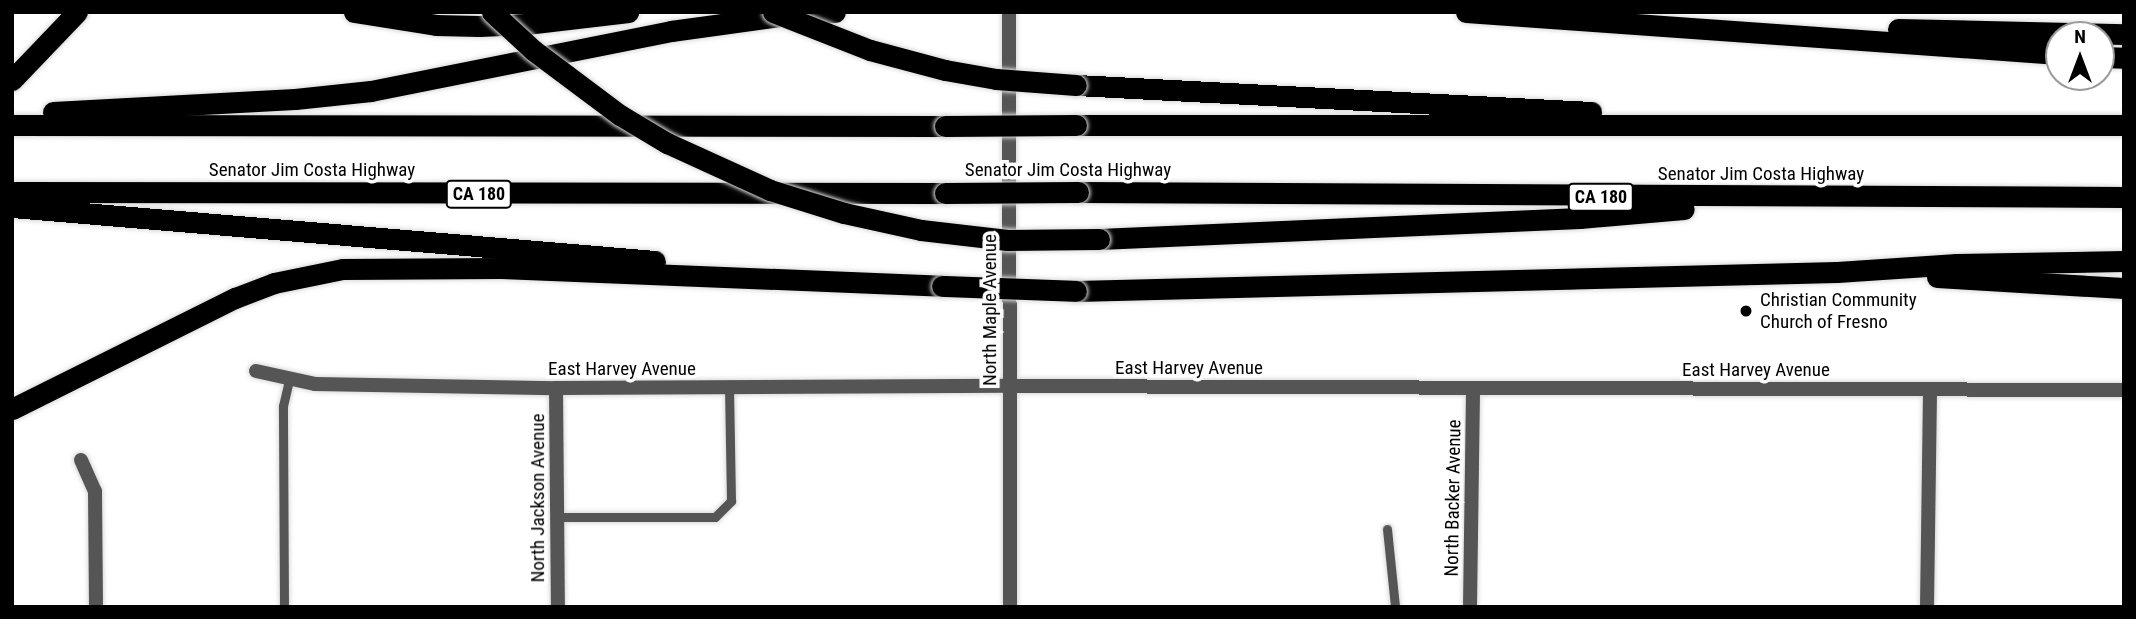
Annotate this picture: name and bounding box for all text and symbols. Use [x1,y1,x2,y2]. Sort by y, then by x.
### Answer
north arrow [2045,21,2115,91]
text: N [2074,25,2086,48]
street label: Senator Jim Costa Highway [209,159,415,181]
street label: Senator Jim Costa Highway [965,159,1171,181]
street label: Senator Jim Costa Highway [1658,163,1864,185]
road number: CA 180 [446,180,512,209]
road number: CA 180 [1568,182,1634,212]
street label: North Maple Avenue [979,234,1001,386]
place label: Christian Community Church of Fresno [1760,289,1917,333]
marker: Christian Community Church of Fresno [1738,303,1754,319]
street label: East Harvey Avenue [1115,357,1263,379]
street label: East Harvey Avenue [548,358,696,380]
street label: East Harvey Avenue [1682,359,1830,381]
street label: North Jackson Avenue [527,414,549,582]
street label: North Backer Avenue [1440,419,1466,577]

